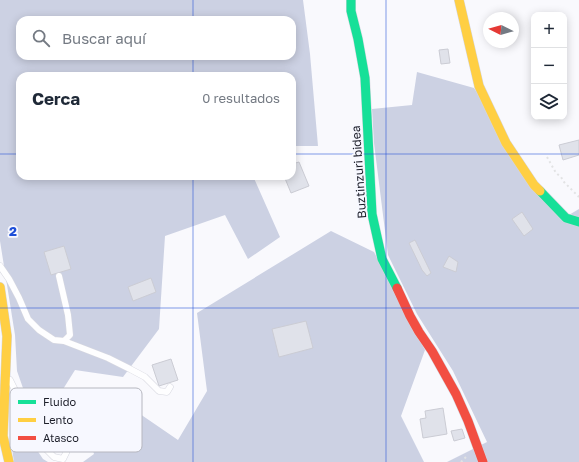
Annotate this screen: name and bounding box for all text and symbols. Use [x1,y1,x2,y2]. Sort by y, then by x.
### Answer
north arrow [483,12,519,48]
map controls [531,12,567,120]
button: + [531,12,567,48]
search box [16,16,296,60]
icon: search [30,27,52,49]
text: Buscar aquí [62,29,146,47]
button: − [531,48,567,84]
button: layers [531,84,567,120]
text: Cerca [32,88,80,109]
text: 0 resultados [202,90,280,106]
street label: Buztinzuri bidea [348,125,369,219]
text: 2 [9,223,17,239]
legend [10,388,142,452]
text: Fluido [43,395,76,408]
text: Lento [43,413,74,426]
text: Atasco [43,431,79,444]

